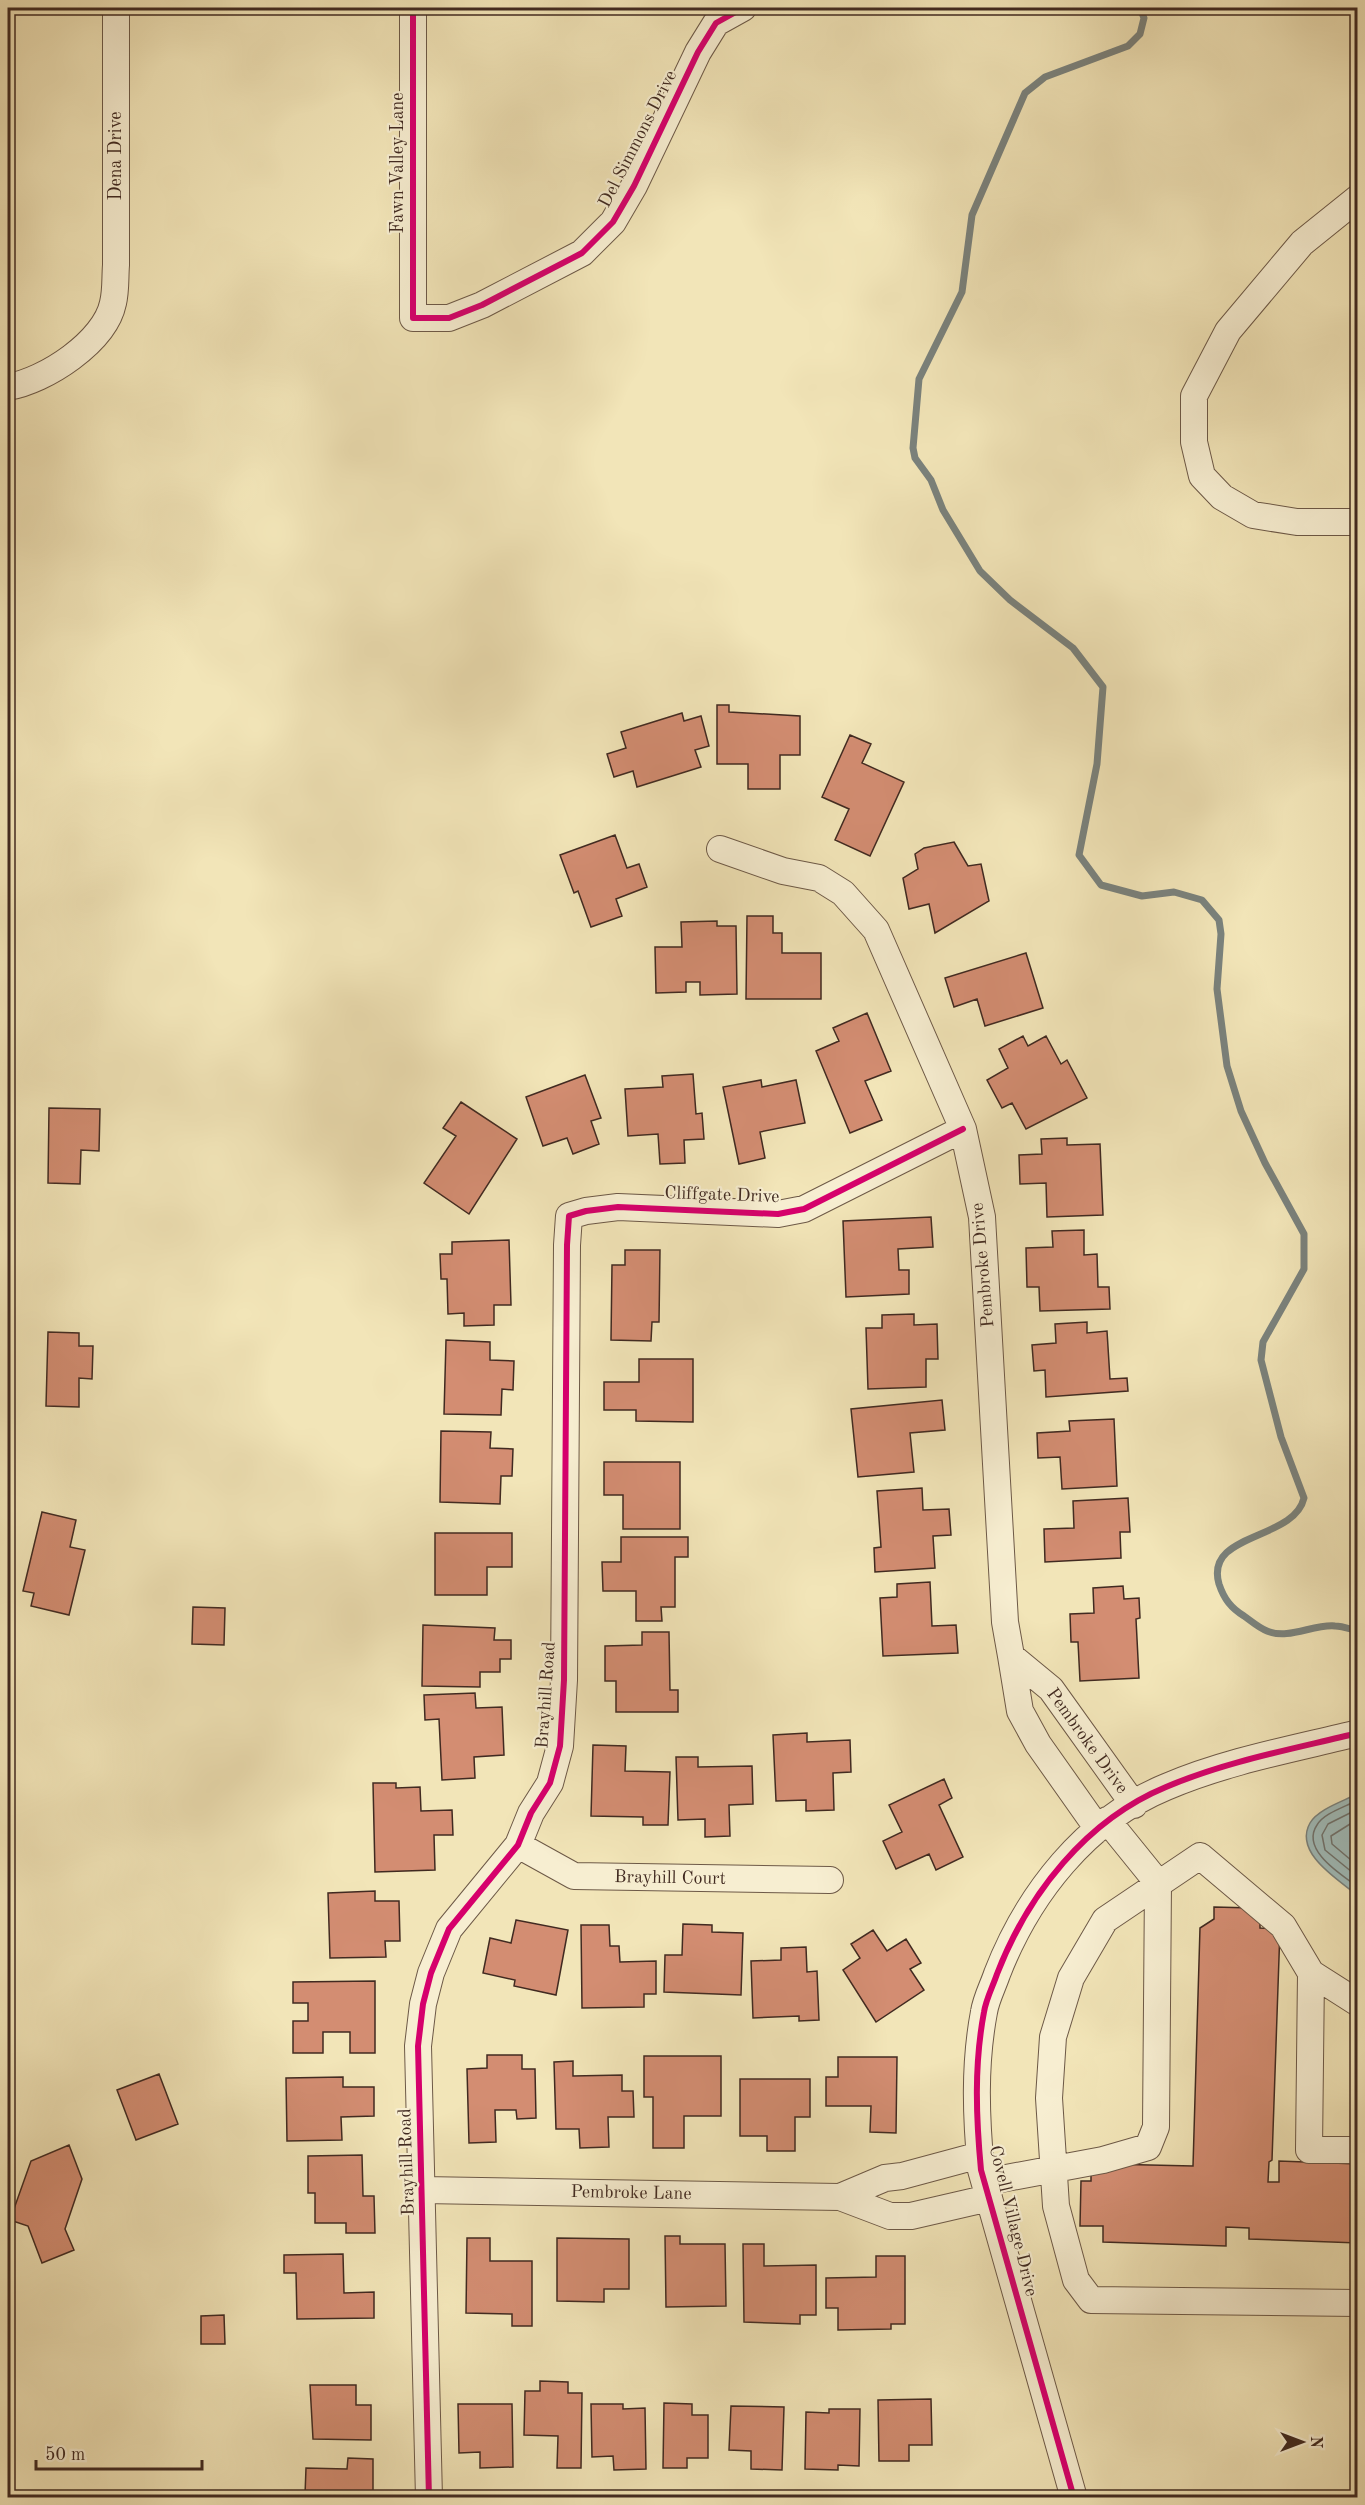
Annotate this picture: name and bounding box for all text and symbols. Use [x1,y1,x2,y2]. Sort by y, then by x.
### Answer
street label: Del Simmons Drive [596,67,680,211]
street label: Fawn Valley Lane [389,92,407,234]
street label: Dena Drive [107,111,125,201]
street label: Cliffgate Drive [664,1184,780,1206]
street label: Pembroke Drive [969,1202,997,1328]
street label: Brayhill Road [533,1641,559,1749]
street label: Pembroke Drive [1043,1685,1131,1797]
street label: Brayhill Court [614,1868,726,1888]
street label: Brayhill Road [396,2108,418,2216]
street label: Covell Village Drive [986,2144,1040,2298]
street label: Pembroke Lane [570,2183,692,2203]
north arrow [1272,2412,1332,2472]
scale bar [36,2433,202,2471]
text: N [1307,2436,1323,2449]
text: 50 m [45,2446,85,2464]

